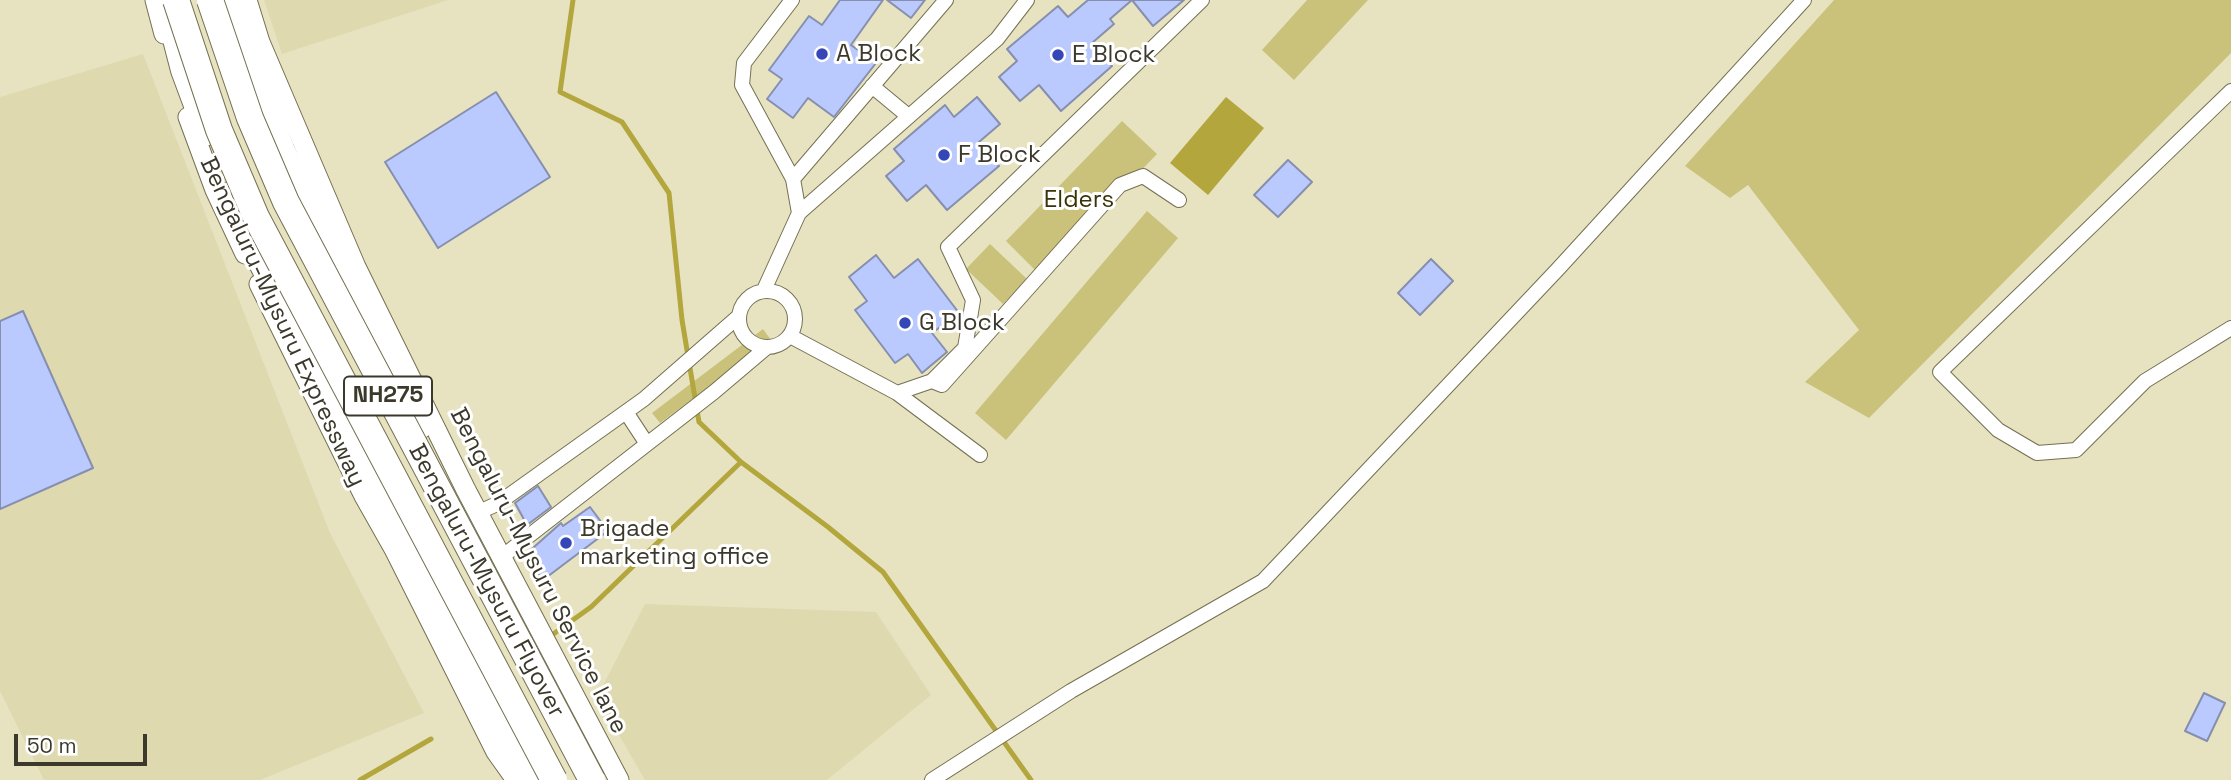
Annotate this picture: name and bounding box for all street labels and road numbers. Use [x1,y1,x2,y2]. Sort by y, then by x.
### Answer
street label: Bengaluru-Mysuru Expressway [193,153,371,491]
road number: NH275 [344,376,432,416]
street label: Bengaluru-Mysuru Service lane [443,403,633,739]
street label: Bengaluru-Mysuru Flyover [402,439,570,723]

